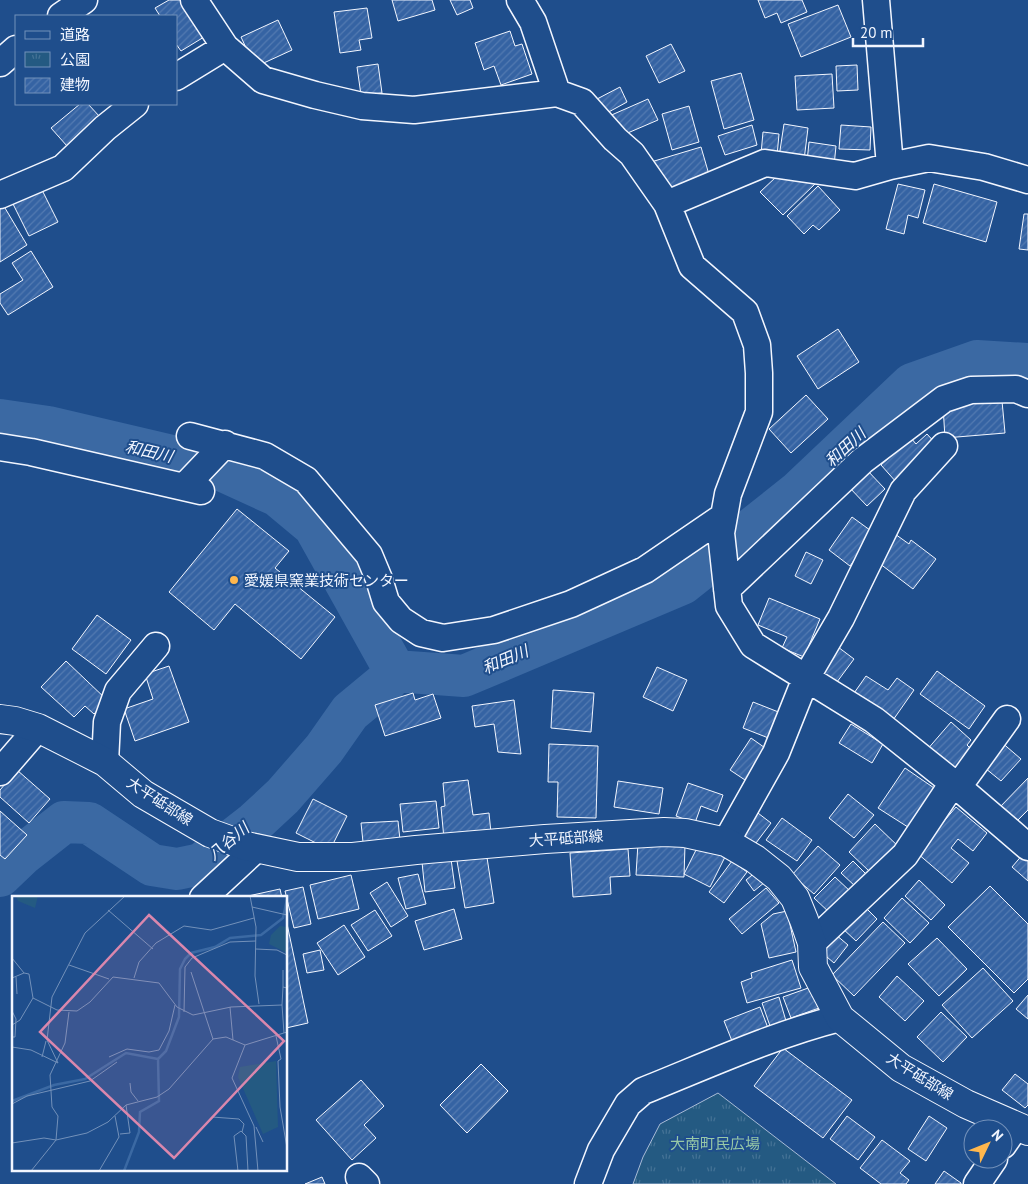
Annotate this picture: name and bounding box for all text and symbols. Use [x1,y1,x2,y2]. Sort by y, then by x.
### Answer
legend [15,15,178,105]
scale bar [853,15,923,47]
text: 20 m [860,23,893,42]
text: 道路 [60,25,90,44]
text: 公園 [60,50,90,69]
text: 建物 [60,75,90,94]
water label: 和田川 [821,422,871,471]
water label: 和田川 [123,436,177,467]
place label: 愛媛県窯業技術センター [244,571,409,590]
marker: 愛媛県窯業技術センター [228,574,240,586]
water label: 和田川 [479,640,533,678]
street label: 大平砥部線 [123,773,197,829]
water label: 八谷川 [203,817,254,864]
street label: 大平砥部線 [528,826,604,850]
inset map [12,896,288,1172]
street label: 大平砥部線 [883,1048,957,1104]
north arrow [963,1119,1013,1169]
text: N [988,1126,1007,1145]
park label: 大南町民広場 [670,1134,760,1153]

